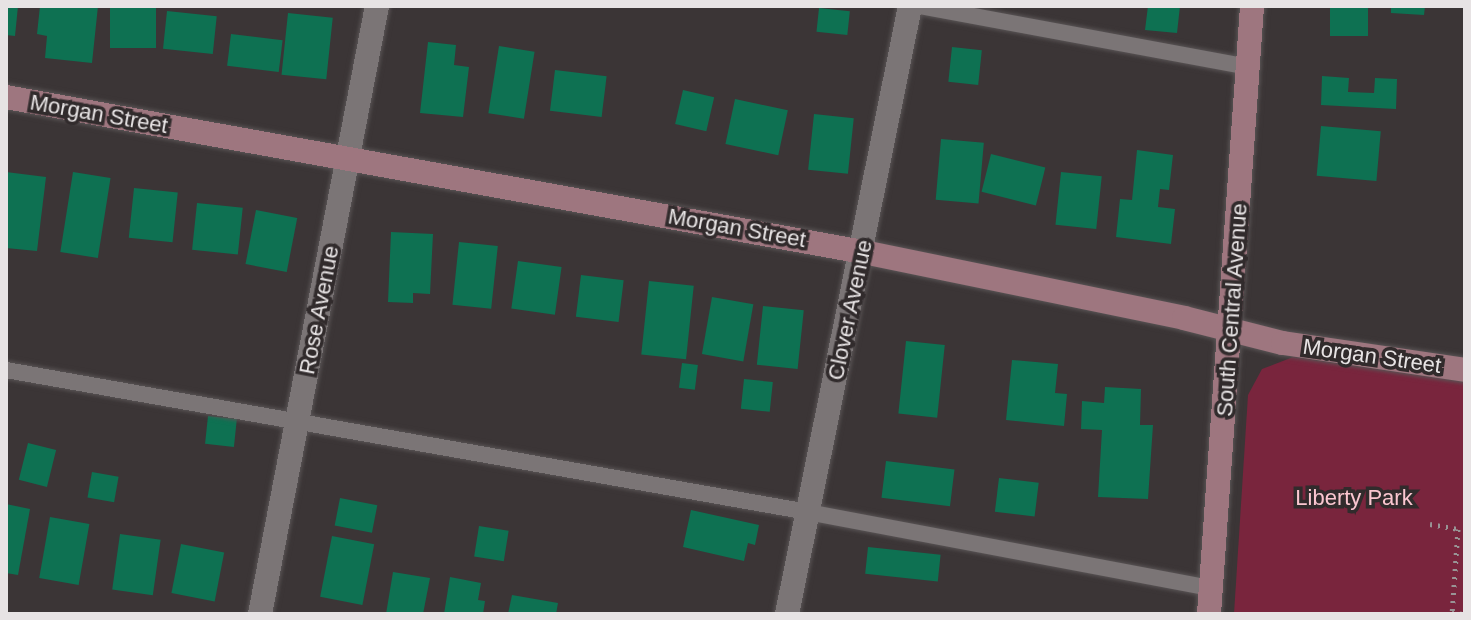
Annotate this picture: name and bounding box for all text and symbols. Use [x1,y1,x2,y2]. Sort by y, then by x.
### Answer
street label: Morgan Street [28,89,170,139]
street label: South Central Avenue [1211,202,1253,418]
street label: Morgan Street [666,203,808,253]
street label: Clover Avenue [822,237,878,383]
street label: Rose Avenue [293,243,345,377]
street label: Morgan Street [1301,333,1443,379]
park label: Liberty Park [1295,485,1413,511]

